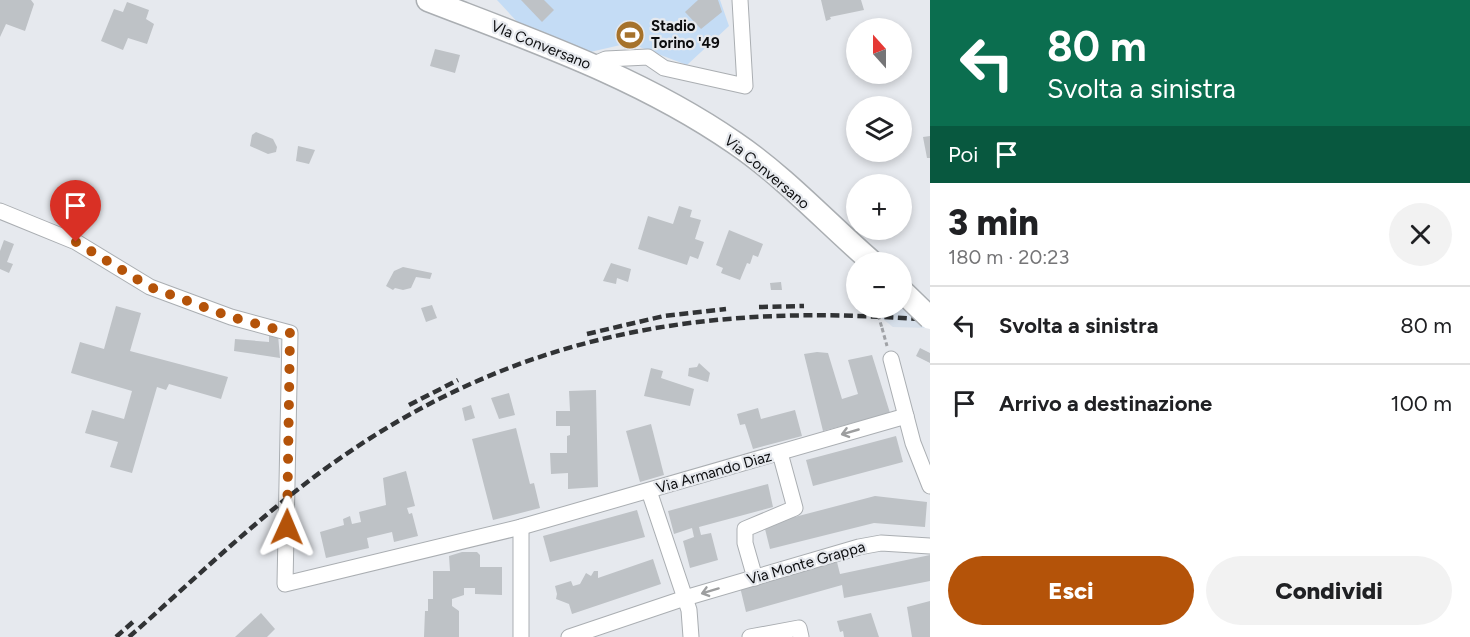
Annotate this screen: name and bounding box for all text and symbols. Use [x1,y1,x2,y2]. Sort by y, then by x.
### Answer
street label: VIa Conversano [488,17,594,73]
place label: Stadio Torino '49 [651,17,720,52]
north arrow [846,18,912,84]
map controls [846,18,912,318]
sports icon: Stadio Torino '49 [614,19,646,51]
text: 80 m [1047,21,1147,72]
icon: left [948,24,1026,102]
text: Svolta a sinistra [1047,72,1236,105]
button: layers [846,96,912,162]
street label: Via Conversano [721,131,813,213]
icon: arrive [990,138,1023,171]
text: Poi [948,141,978,168]
button: + [846,174,912,240]
pin [50,180,101,242]
icon: arrive [59,189,92,222]
text: 3 min [948,201,1039,244]
button: close [1389,203,1452,266]
text: 180 m · 20:23 [948,245,1069,269]
button: − [846,252,912,318]
icon: left [948,309,981,342]
text: Svolta a sinistra [999,312,1158,339]
text: 80 m [1400,312,1452,339]
icon: arrive [948,387,981,420]
text: Arrivo a destinazione [999,390,1212,417]
text: 100 m [1391,390,1452,417]
one-way arrow [841,427,860,439]
street label: Via Armando Diaz [654,447,774,497]
position arrow [255,495,319,559]
street label: Via Monte Grappa [745,538,867,588]
button: Esci [948,556,1194,625]
button: Condividi [1206,556,1452,625]
one-way arrow [701,586,720,597]

